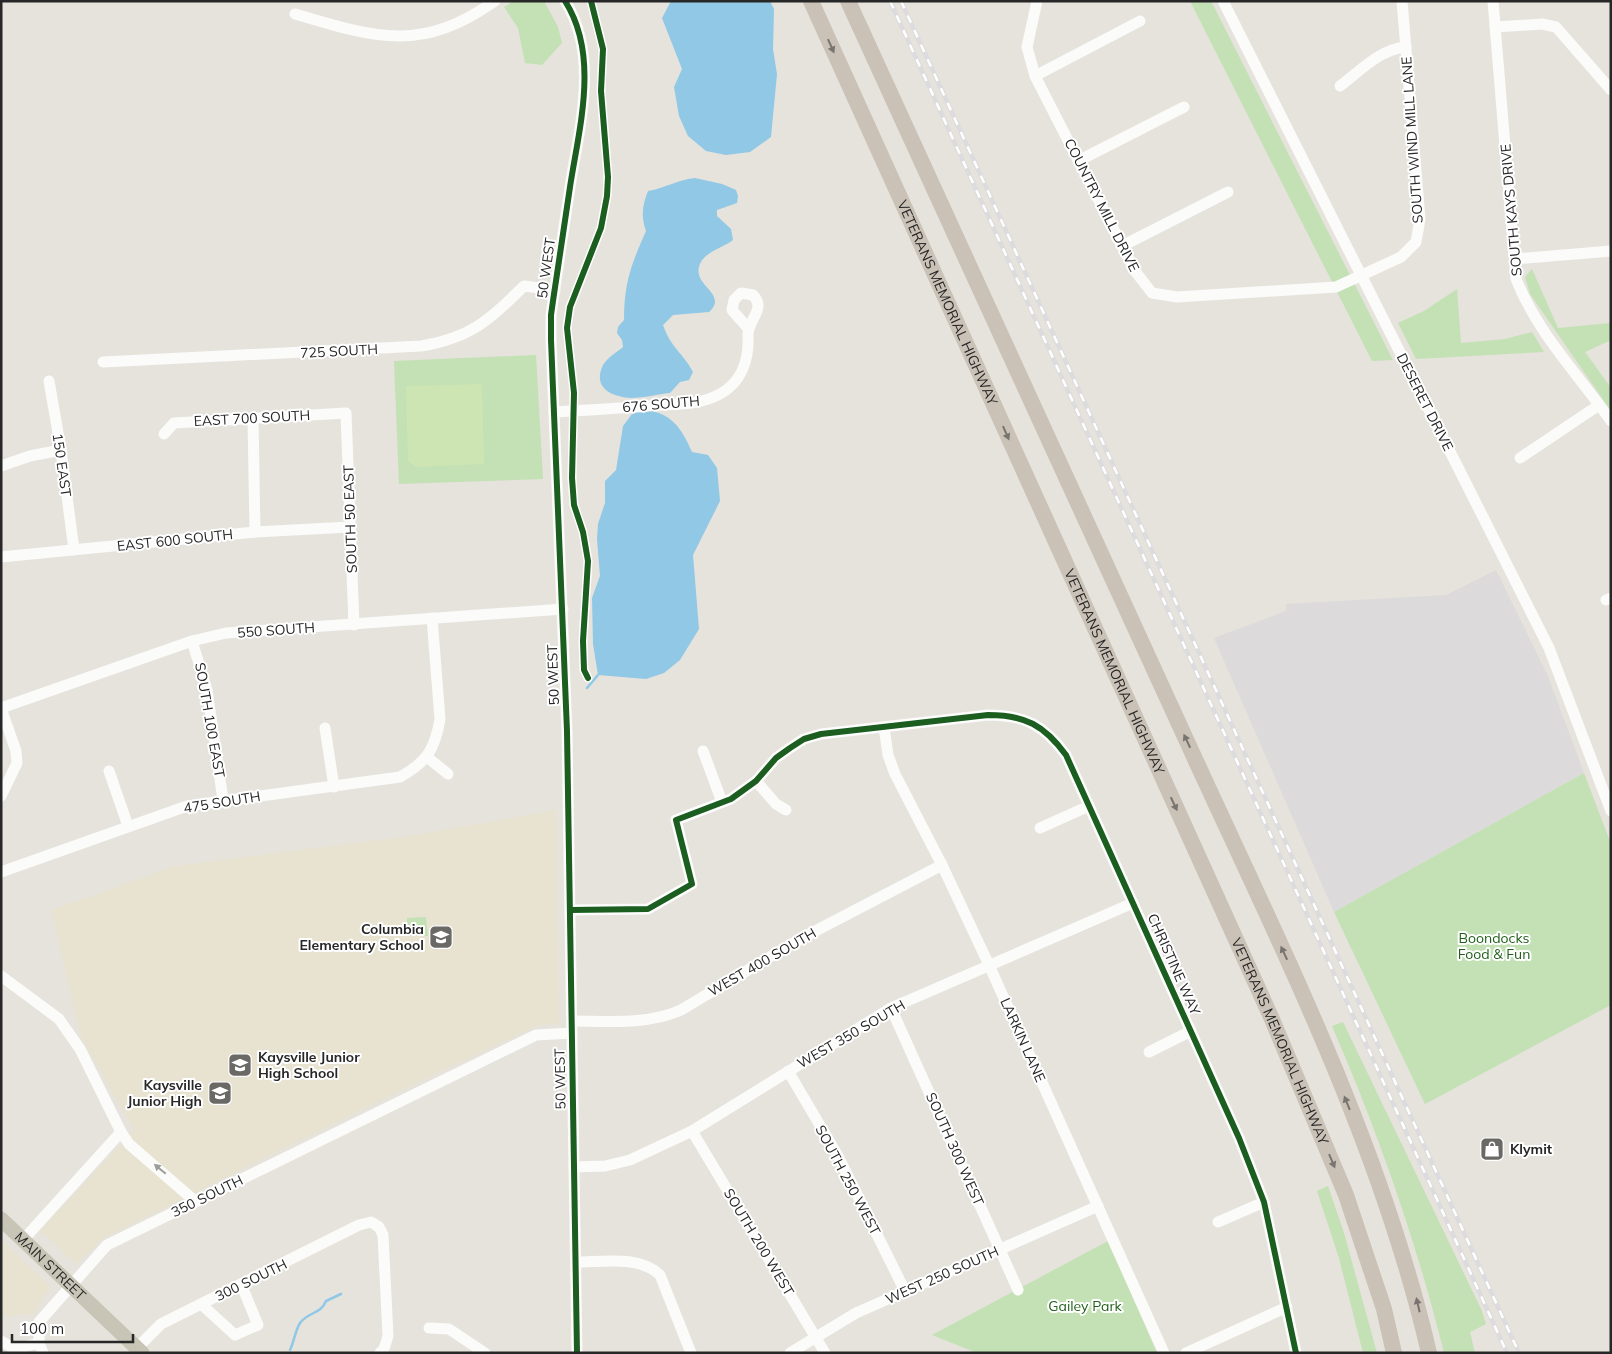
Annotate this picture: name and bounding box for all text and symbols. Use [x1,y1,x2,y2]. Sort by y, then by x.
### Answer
one-way arrow [827,39,835,53]
street label: SOUTH WIND MILL LANE [1397,56,1427,224]
street label: COUNTRY MILL DRIVE [1061,135,1143,275]
street label: SOUTH KAYS DRIVE [1496,143,1526,277]
street label: VETERANS MEMORIAL HIGHWAY [893,197,1002,408]
street label: 50 WEST [533,236,559,300]
street label: 725 SOUTH [300,340,378,362]
street label: DESERET DRIVE [1393,350,1457,454]
street label: 676 SOUTH [621,392,701,416]
street label: EAST 700 SOUTH [193,406,311,430]
one-way arrow [1002,426,1010,440]
street label: 150 EAST [49,432,75,499]
street label: SOUTH 50 EAST [339,464,361,573]
street label: EAST 600 SOUTH [116,525,234,555]
street label: VETERANS MEMORIAL HIGHWAY [1060,566,1169,777]
street label: 550 SOUTH [237,618,315,642]
street label: 50 WEST [543,644,563,706]
street label: SOUTH 100 EAST [191,661,229,780]
one-way arrow [1183,734,1191,748]
street label: 475 SOUTH [182,787,262,817]
one-way arrow [1170,797,1178,811]
street label: CHRISTINE WAY [1144,910,1205,1018]
place label: Columbia Elementary School [300,920,424,954]
school or university icon: Columbia Elementary School [428,924,454,950]
street label: WEST 400 SOUTH [705,924,819,1000]
park label: Boondocks Food & Fun [1458,929,1530,963]
street label: VETERANS MEMORIAL HIGHWAY [1227,935,1333,1148]
one-way arrow [1280,946,1288,960]
street label: LARKIN LANE [996,995,1050,1085]
street label: WEST 350 SOUTH [794,996,908,1072]
place label: Kaysville Junior High School [258,1048,360,1082]
street label: 50 WEST [550,1048,570,1110]
school or university icon: Kaysville Junior High School [227,1052,253,1078]
place label: Kaysville Junior High [127,1076,202,1110]
school or university icon: Kaysville Junior High [207,1080,233,1106]
street label: SOUTH 300 WEST [922,1090,988,1209]
one-way arrow [1343,1095,1350,1110]
street label: SOUTH 250 WEST [811,1122,885,1239]
shop icon: Klymit [1479,1136,1505,1162]
place label: Klymit [1510,1140,1553,1158]
one-way arrow [1328,1154,1336,1168]
one-way arrow [153,1164,166,1175]
street label: 350 SOUTH [168,1171,246,1221]
street label: SOUTH 200 WEST [720,1185,798,1299]
street label: MAIN STREET [11,1228,90,1304]
street label: WEST 250 SOUTH [883,1242,1001,1308]
street label: 300 SOUTH [212,1255,290,1305]
park label: Gailey Park [1048,1297,1122,1315]
one-way arrow [1414,1298,1422,1313]
scale bar [12,1312,134,1344]
text: 100 m [20,1319,64,1338]

